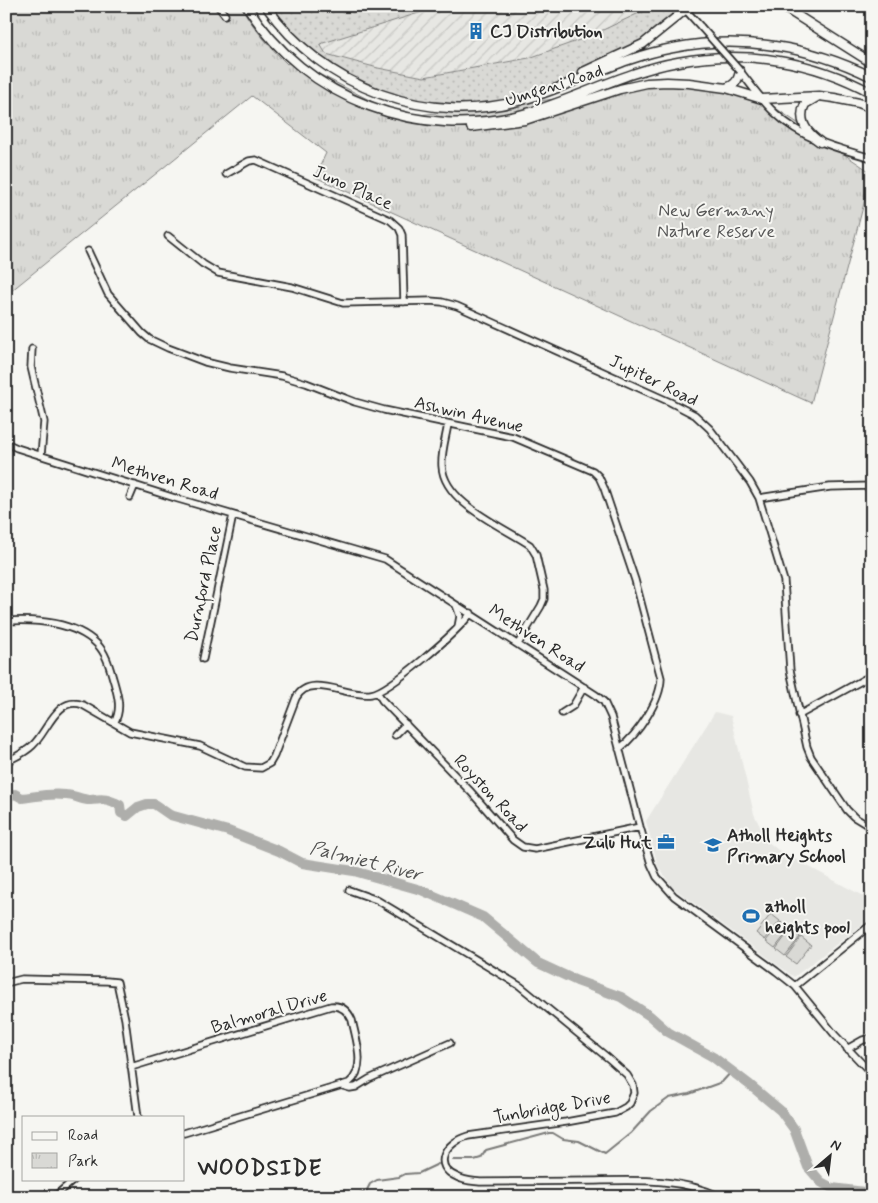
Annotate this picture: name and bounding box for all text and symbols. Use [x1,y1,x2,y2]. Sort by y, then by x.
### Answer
place label: CJ Distribution [490,20,603,44]
building icon: CJ Distribution [466,21,486,41]
street label: Umgeni Road [502,59,607,115]
street label: Juno Place [309,160,396,216]
park label: New Germany Nature Reserve [657,199,775,244]
street label: Jupiter Road [605,349,702,413]
street label: Ashwin Avenue [412,391,526,439]
street label: Methven Road [108,451,221,507]
street label: Durnford Place [180,524,230,645]
street label: Methven Road [484,599,589,679]
street label: Royston Road [448,749,533,838]
place label: Atholl Heights Primary School [727,824,846,869]
place label: Zulu Hut [583,831,652,855]
office icon: Zulu Hut [656,832,676,852]
school or university icon: Atholl Heights Primary School [703,835,723,855]
water label: Palmiet River [307,836,426,888]
place label: atholl heights pool [765,895,850,940]
sports icon: atholl heights pool [741,906,761,926]
street label: Balmoral Drive [208,984,330,1040]
street label: Tunbridge Drive [492,1086,613,1131]
legend [22,1116,185,1180]
text: Road [68,1126,98,1146]
north arrow [806,1130,856,1180]
text: N [827,1135,844,1156]
text: Park [68,1152,98,1172]
district label: WOODSIDE [197,1155,322,1183]

